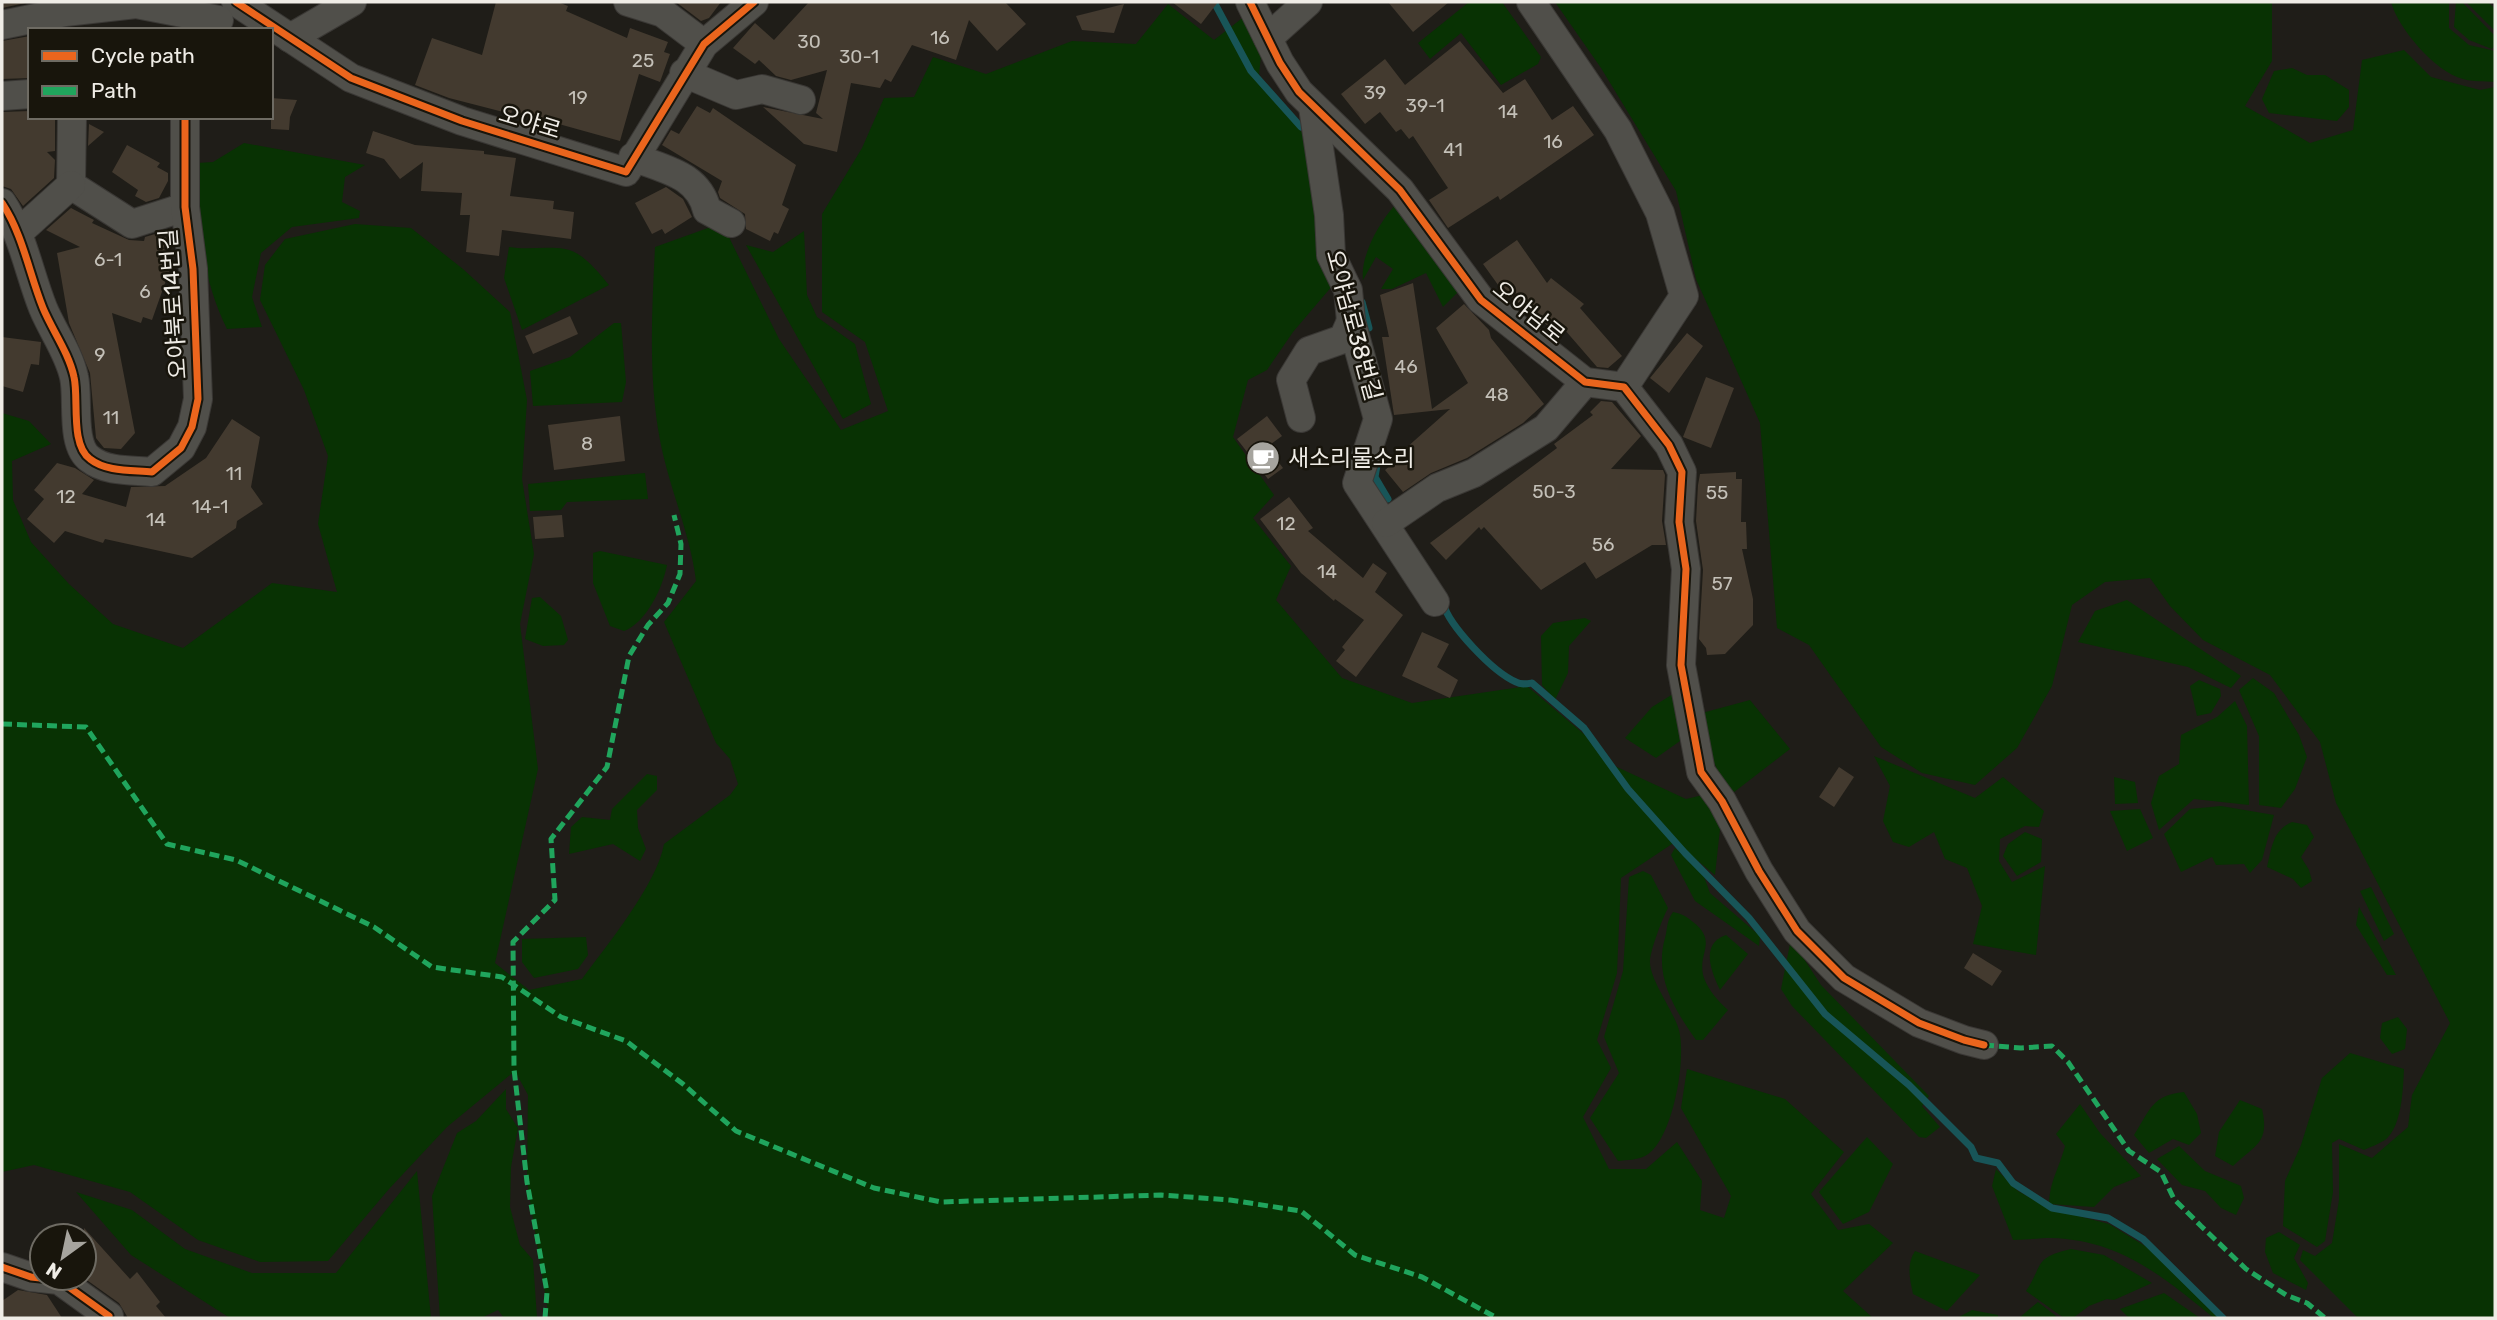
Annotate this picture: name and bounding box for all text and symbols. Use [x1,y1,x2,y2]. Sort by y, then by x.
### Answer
house number: 16 [930,26,950,49]
legend [28,28,273,119]
house number: 30 [797,30,821,53]
text: Cycle path [91,43,195,68]
house number: 30-1 [839,45,879,68]
house number: 25 [632,49,654,72]
text: Path [91,78,137,103]
house number: 39 [1364,81,1386,104]
house number: 19 [568,86,588,109]
house number: 39-1 [1405,94,1445,117]
street label: 오야로 [496,99,564,145]
house number: 14 [1498,100,1518,123]
house number: 16 [1543,130,1563,153]
house number: 41 [1443,138,1463,161]
street label: 오야북로14번길 [154,228,192,380]
street label: 오야남로38번길 [1320,246,1388,404]
house number: 6-1 [94,248,122,271]
street label: 오야남로 [1487,274,1571,350]
house number: 6 [139,280,151,303]
house number: 9 [94,343,106,366]
house number: 46 [1394,355,1418,378]
house number: 48 [1485,383,1509,406]
house number: 11 [103,406,119,429]
house number: 8 [581,432,593,455]
cafe icon: 새소리물소리 [1244,439,1282,477]
place label: 새소리물소리 [1288,444,1415,472]
house number: 11 [226,462,242,485]
house number: 50-3 [1532,480,1576,503]
house number: 55 [1706,481,1728,504]
house number: 12 [56,485,76,508]
house number: 14-1 [192,495,228,518]
house number: 14 [146,508,166,531]
house number: 12 [1276,512,1296,535]
house number: 56 [1592,533,1614,556]
house number: 14 [1317,560,1337,583]
house number: 57 [1711,572,1733,595]
north arrow [28,1222,98,1292]
text: N [42,1257,66,1284]

